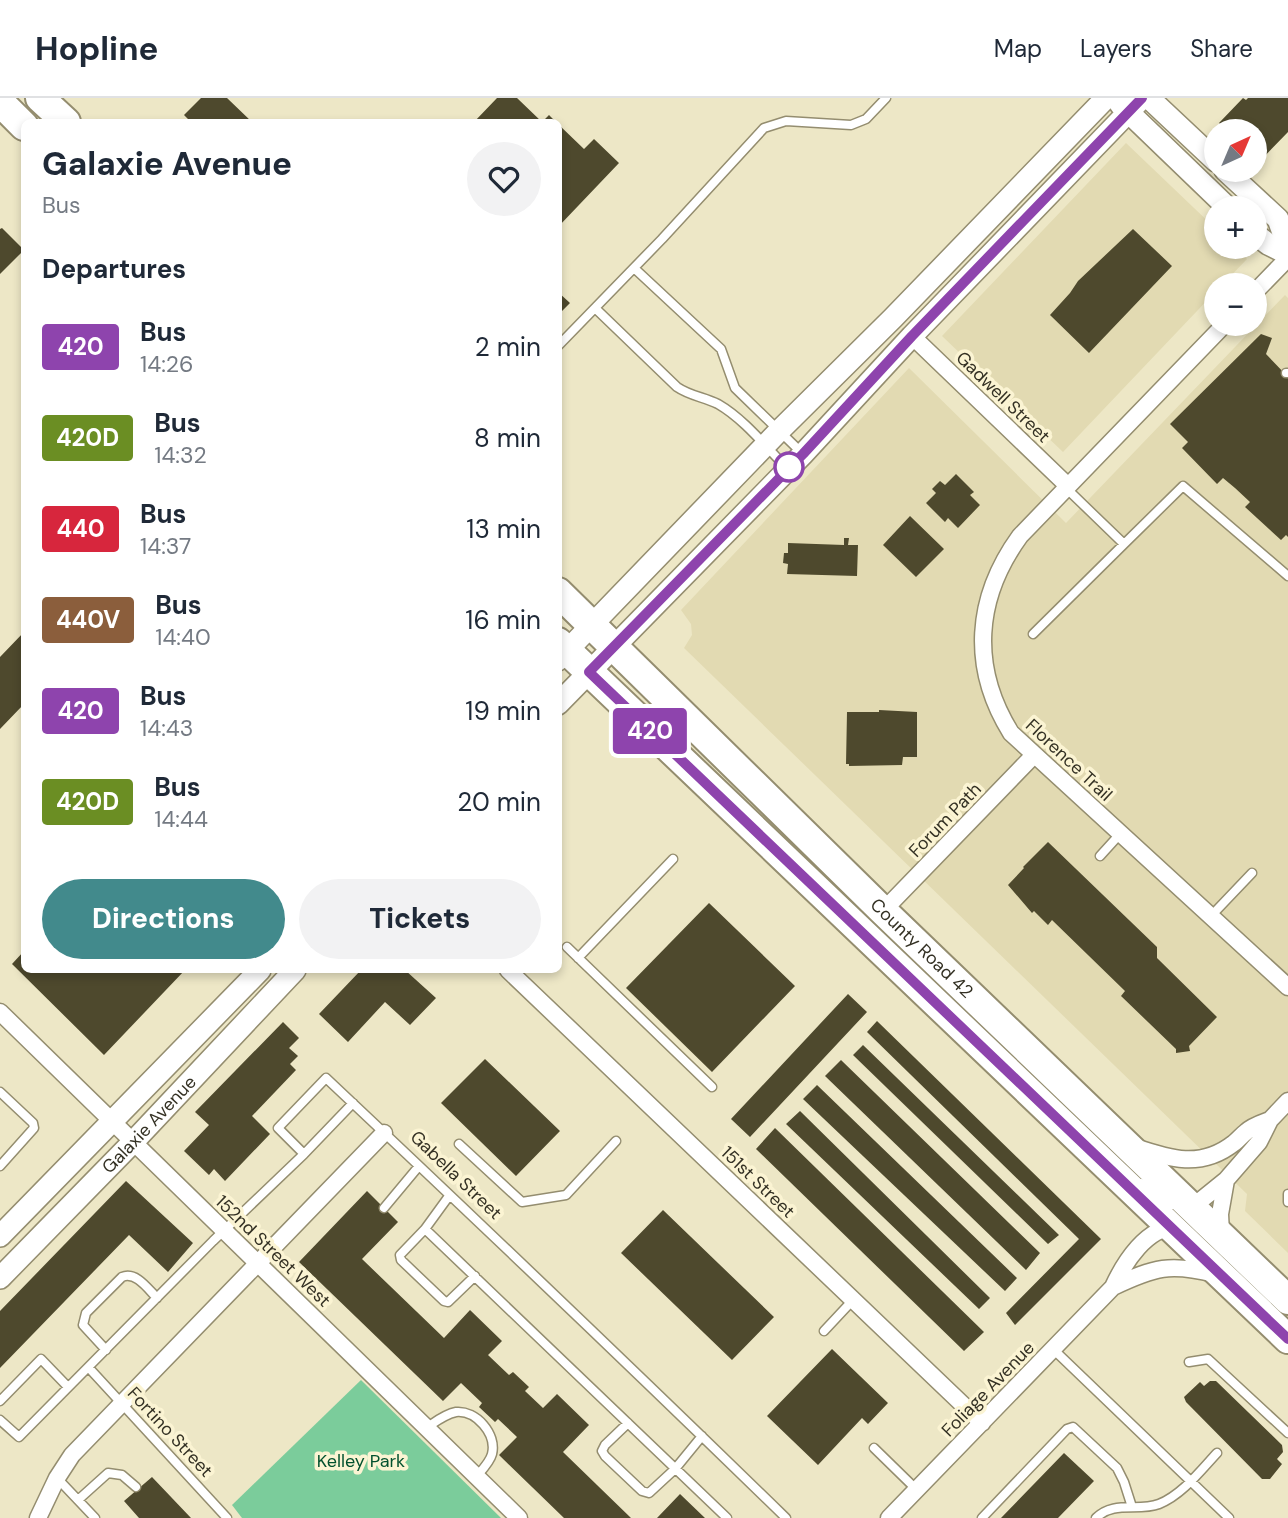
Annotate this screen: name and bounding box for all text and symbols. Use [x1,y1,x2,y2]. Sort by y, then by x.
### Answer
text: Hopline [35,27,158,70]
text: Map [994,33,1042,64]
text: Layers [1080,33,1152,64]
text: Share [1190,33,1253,64]
north arrow [1204,119,1267,182]
map controls [1204,119,1267,336]
text: Galaxie Avenue [42,142,292,185]
button: heart [467,142,541,216]
text: Bus [42,190,81,220]
button: + [1204,196,1267,259]
text: Departures [42,252,186,286]
button: − [1204,273,1267,336]
text: Bus [140,315,186,349]
text: 2 min [475,330,541,364]
text: 420 [57,331,104,362]
street label: Gadwell Street [951,346,1055,448]
text: 14:26 [140,349,193,379]
text: Bus [154,406,201,440]
text: 8 min [474,421,541,455]
text: 420D [56,422,119,453]
text: 14:32 [154,440,207,470]
unlabelled marker [774,452,804,482]
text: Bus [140,497,186,531]
text: 13 min [466,512,541,546]
text: 440 [56,513,105,544]
text: 14:37 [140,531,191,561]
text: Bus [155,588,202,622]
text: 16 min [465,603,541,637]
text: 440V [56,604,120,635]
text: 14:40 [155,622,211,652]
text: Bus [140,679,186,713]
text: 19 min [465,694,541,728]
text: 420 [57,695,104,726]
line badge: 420 [610,708,690,754]
text: 14:43 [140,713,193,743]
street label: Florence Trail [1020,714,1118,806]
text: 420 [627,715,673,746]
text: Bus [154,770,201,804]
street label: Forum Path [903,778,987,862]
text: 20 min [457,785,541,819]
text: 420D [56,786,119,817]
text: 14:44 [154,804,208,834]
button: Directions [42,879,285,959]
button: Tickets [299,879,541,959]
street label: County Road 42 [865,893,978,1003]
street label: Galaxie Avenue [97,1070,202,1179]
street label: Gabella Street [405,1125,507,1225]
street label: 151st Street [716,1141,800,1223]
street label: 152nd Street West [210,1190,336,1312]
street label: Foliage Avenue [936,1336,1040,1442]
street label: Fortino Street [122,1382,218,1482]
park label: Kelley Park [317,1449,405,1473]

